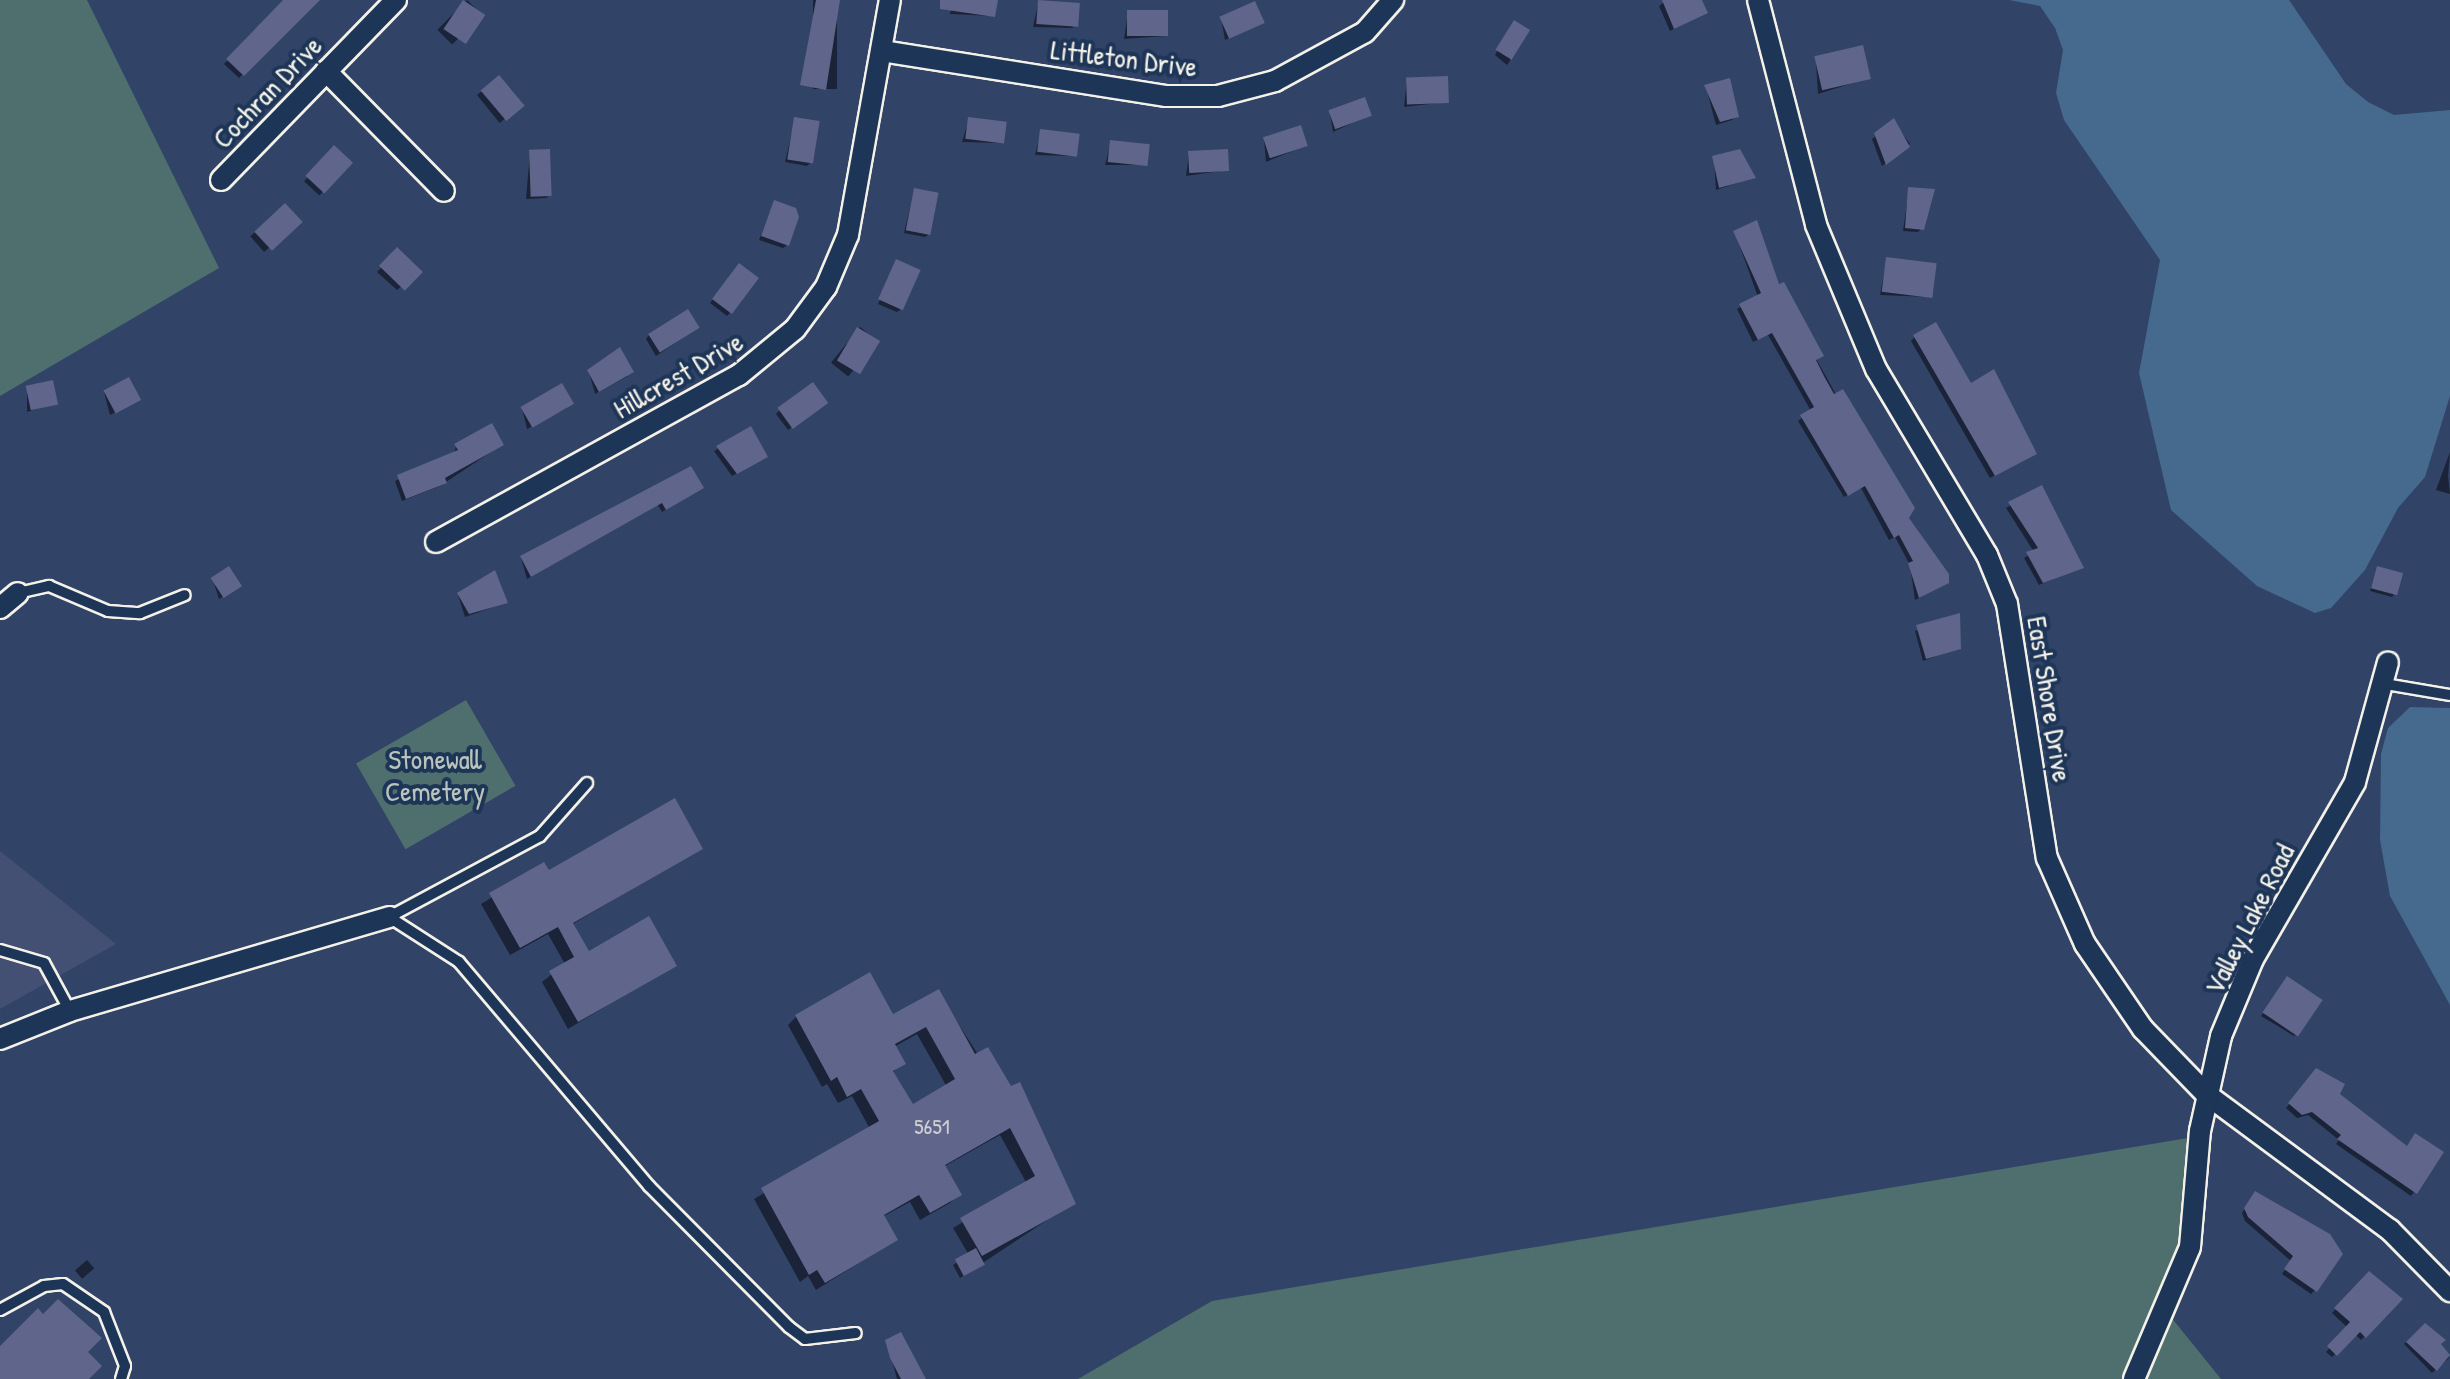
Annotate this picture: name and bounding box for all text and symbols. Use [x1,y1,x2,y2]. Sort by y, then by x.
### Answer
street label: Cochran Drive [205,29,329,155]
street label: Littleton Drive [1049,32,1199,84]
street label: Hillcrest Drive [607,325,749,425]
street label: East Shore Drive [2020,614,2080,784]
park label: Stonewall Cemetery [385,742,485,808]
street label: Valley Lake Road [2197,838,2301,1000]
house number: 5651 [914,1114,950,1140]

